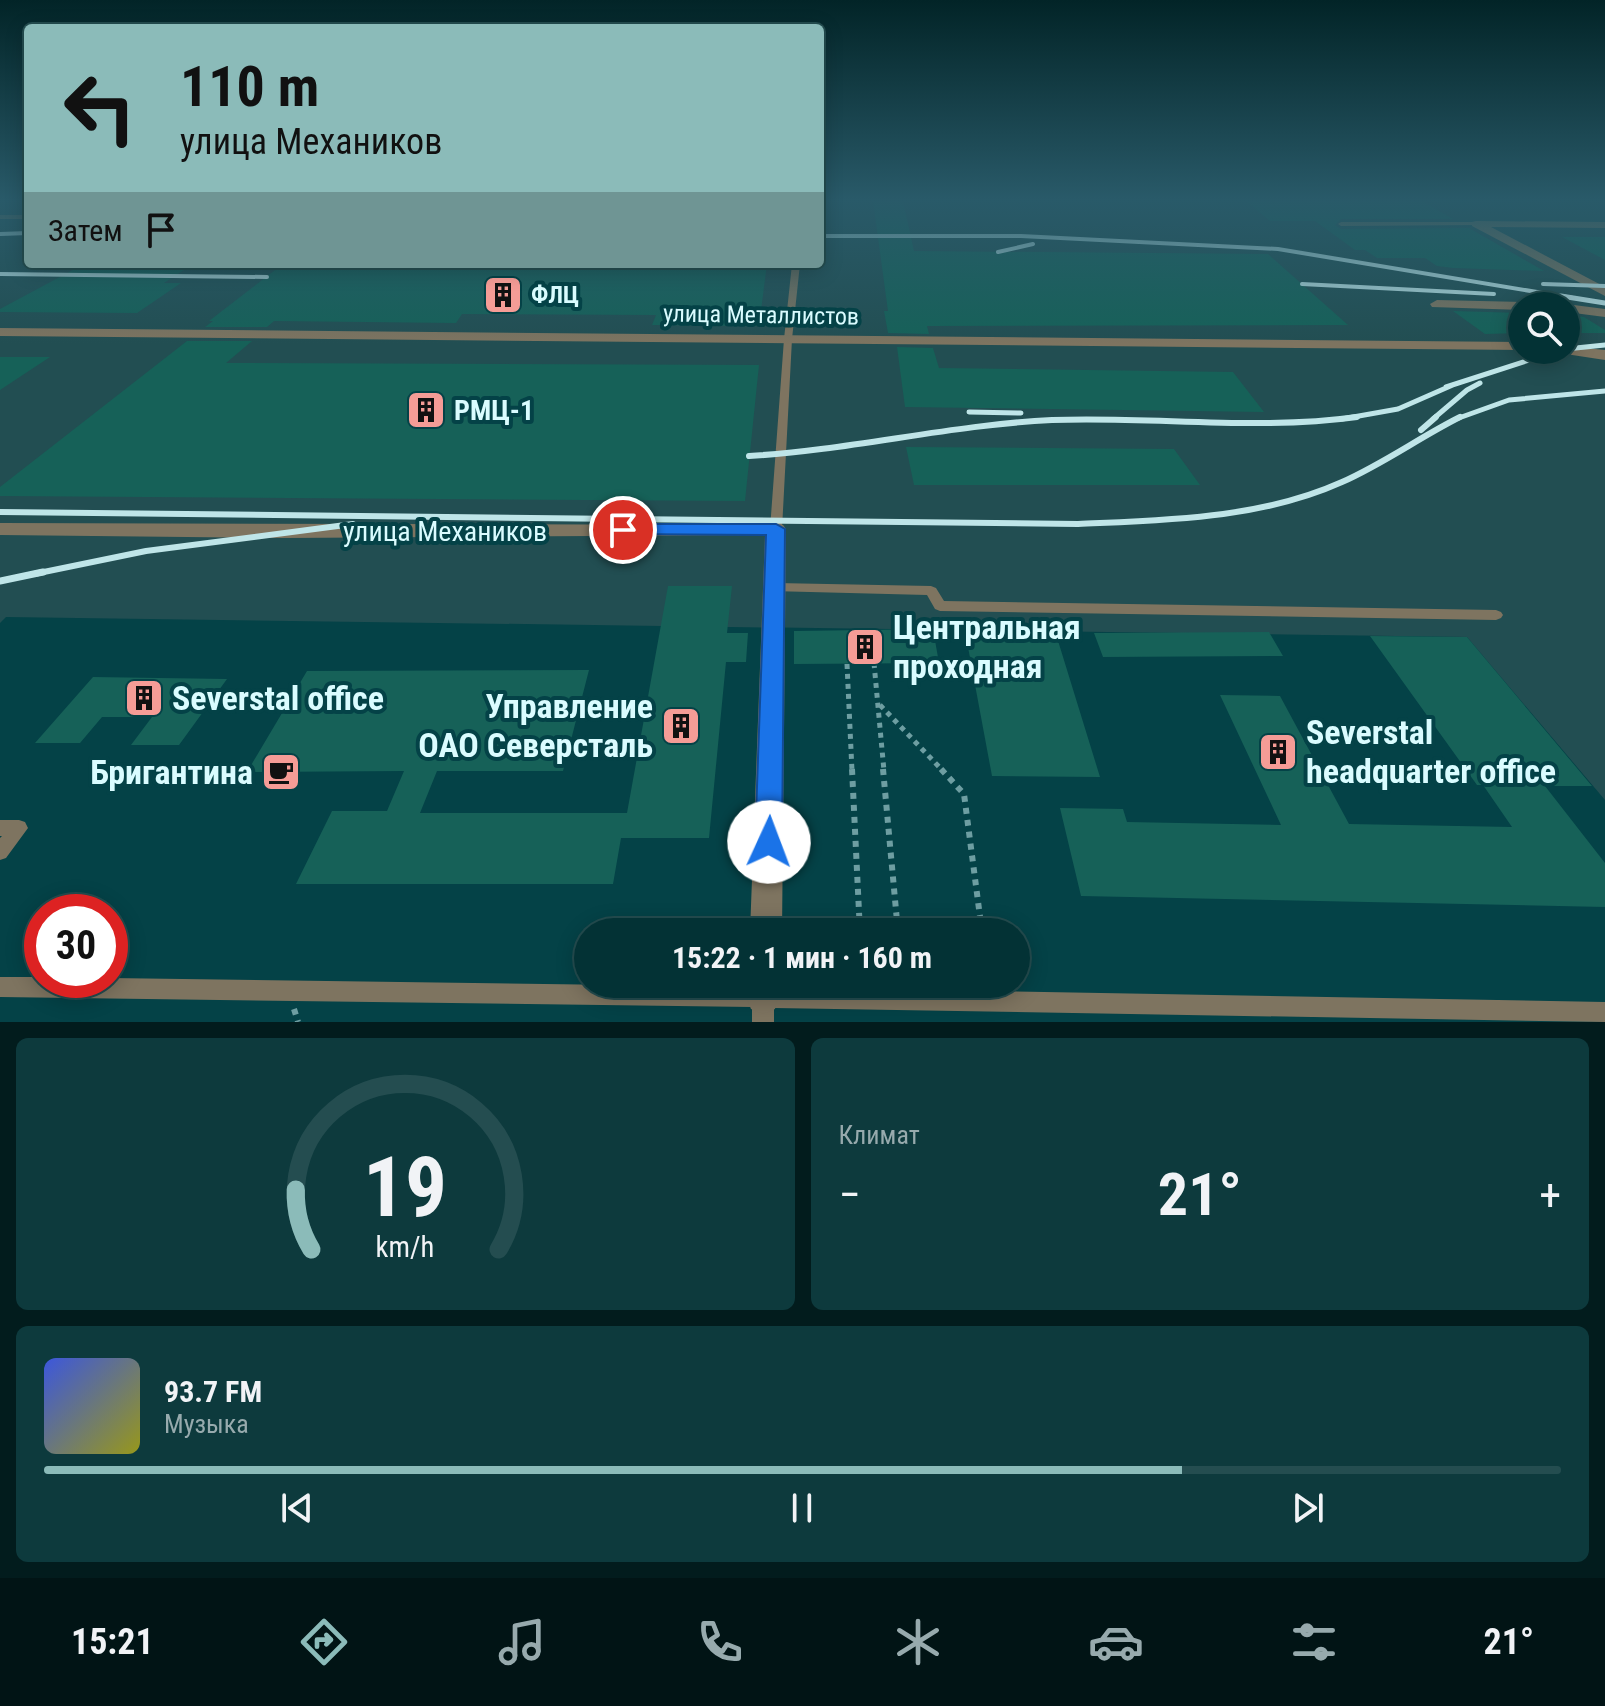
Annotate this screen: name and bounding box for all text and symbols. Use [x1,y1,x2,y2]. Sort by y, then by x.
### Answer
text: 110 m [180,54,319,120]
icon: left [48,56,152,160]
text: улица Механиков [180,121,442,163]
icon: arrive [139,208,183,252]
text: Затем [48,213,123,248]
building icon: ФЛЦ [482,274,524,316]
place label: ФЛЦ [531,281,579,309]
map controls [1508,292,1580,364]
button: search [1508,292,1580,364]
street label: улица Металлистов [663,299,859,331]
building icon: РМЦ-1 [405,389,447,431]
place label: РМЦ-1 [454,394,534,427]
pin [589,496,657,564]
icon: arrive [601,508,645,552]
street label: улица Механиков [343,515,547,548]
place label: Центральная проходная [893,607,1081,686]
building icon: Центральная проходная [844,626,886,668]
building icon: Severstal office [123,677,165,719]
place label: Severstal office [172,678,384,718]
place label: Управление OAO Северсталь [418,686,653,765]
building icon: Управление OAO Северсталь [660,705,702,747]
place label: Severstal headquarter office [1306,712,1556,791]
building icon: Severstal headquarter office [1257,731,1299,773]
cafe icon: Бригантина [260,751,302,793]
place label: Бригантина [90,752,253,792]
position arrow [727,800,811,884]
speed limit sign: 30 [24,894,128,998]
text: 15:22 · 1 мин · 160 m [672,940,932,975]
text: Климат [839,1120,920,1150]
text: 19 [363,1139,447,1236]
text: 21° [1158,1159,1242,1230]
text: − [839,1169,861,1221]
text: + [1539,1169,1561,1221]
text: km/h [376,1230,435,1264]
text: 93.7 FM [164,1374,262,1409]
text: Музыка [164,1409,249,1439]
icon: previous [275,1486,319,1530]
icon: pause [780,1486,824,1530]
icon: next [1286,1486,1330,1530]
icon: directions [296,1614,352,1670]
icon: music [494,1614,550,1670]
icon: phone [692,1614,748,1670]
icon: climate [890,1614,946,1670]
icon: car [1088,1614,1144,1670]
icon: filters [1286,1614,1342,1670]
text: 15:21 [71,1621,154,1663]
text: 21° [1484,1621,1534,1663]

